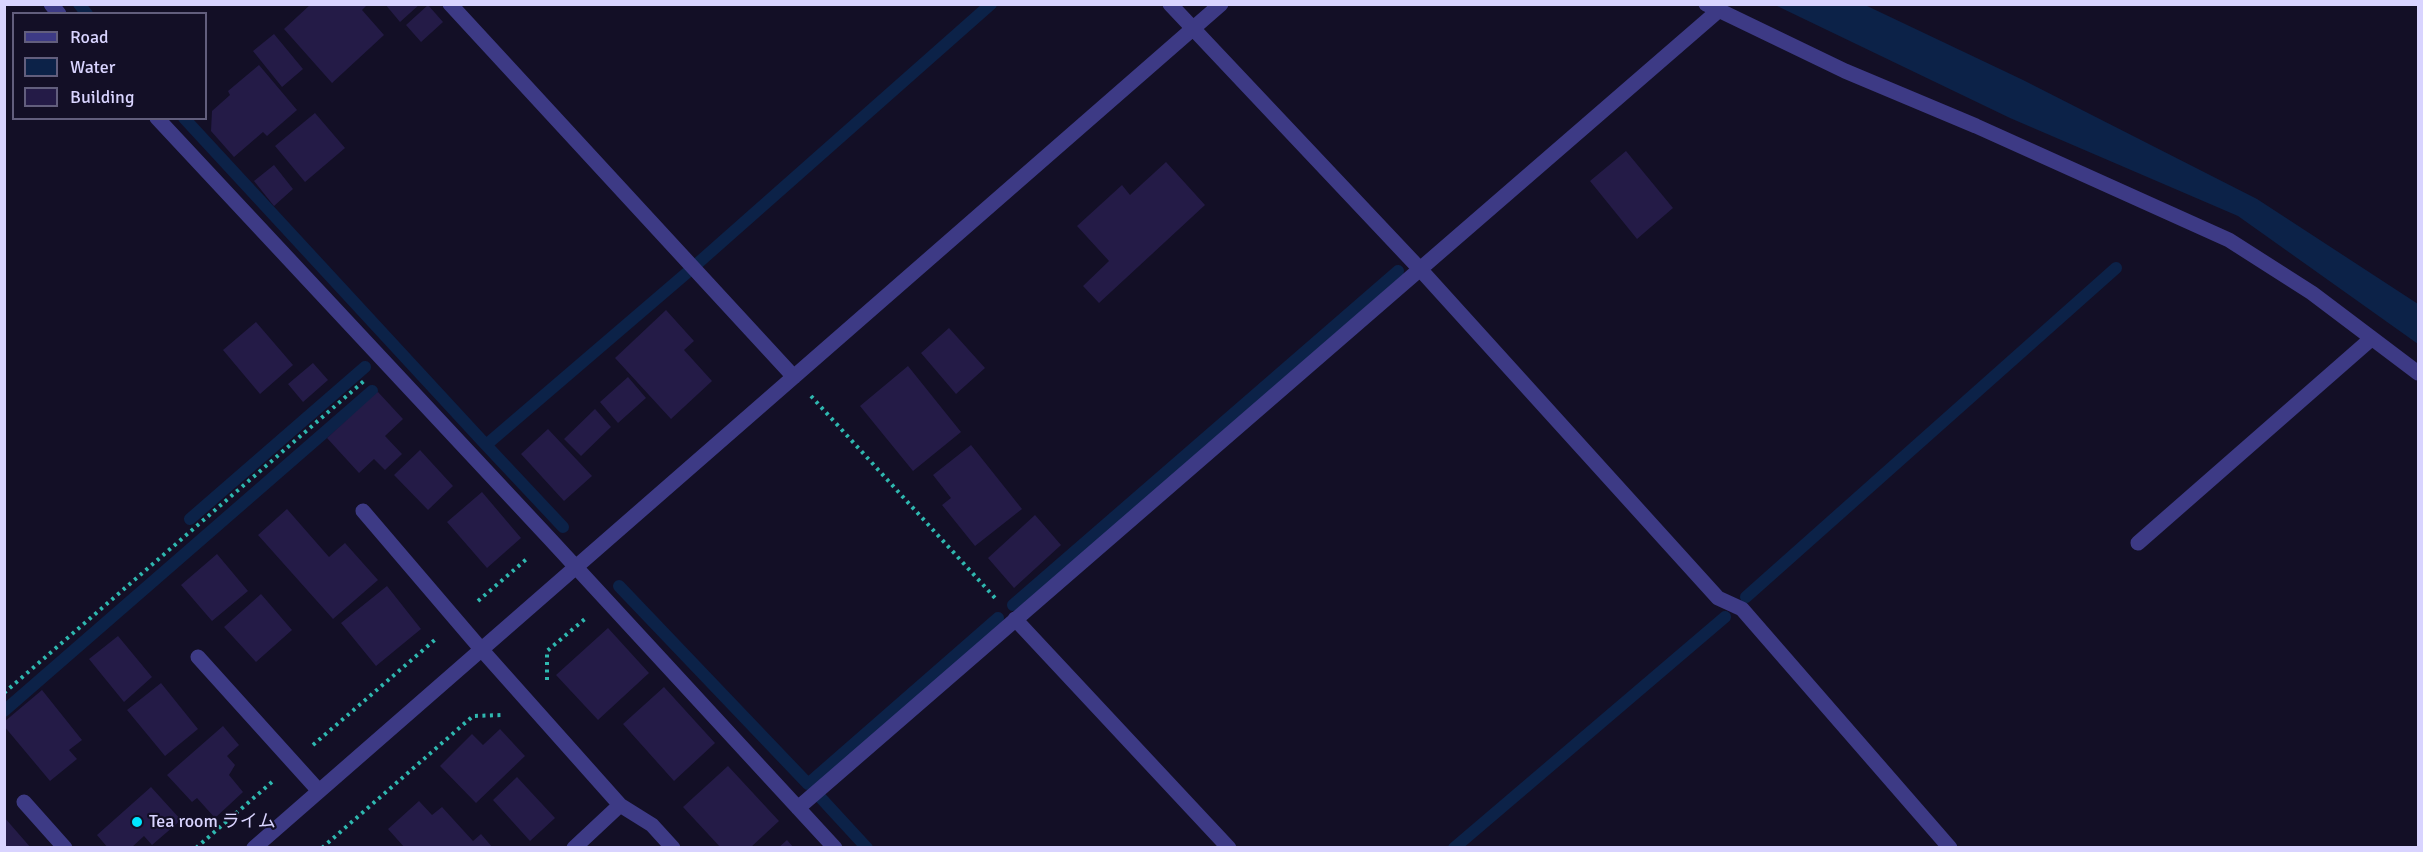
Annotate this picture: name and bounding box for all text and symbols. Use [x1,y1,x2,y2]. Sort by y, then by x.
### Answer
legend [12,12,207,120]
text: Road [70,26,109,48]
text: Water [70,56,115,78]
text: Building [70,86,134,108]
place label: Tea room ライム [149,811,276,833]
marker: Tea room ライム [130,815,144,829]

